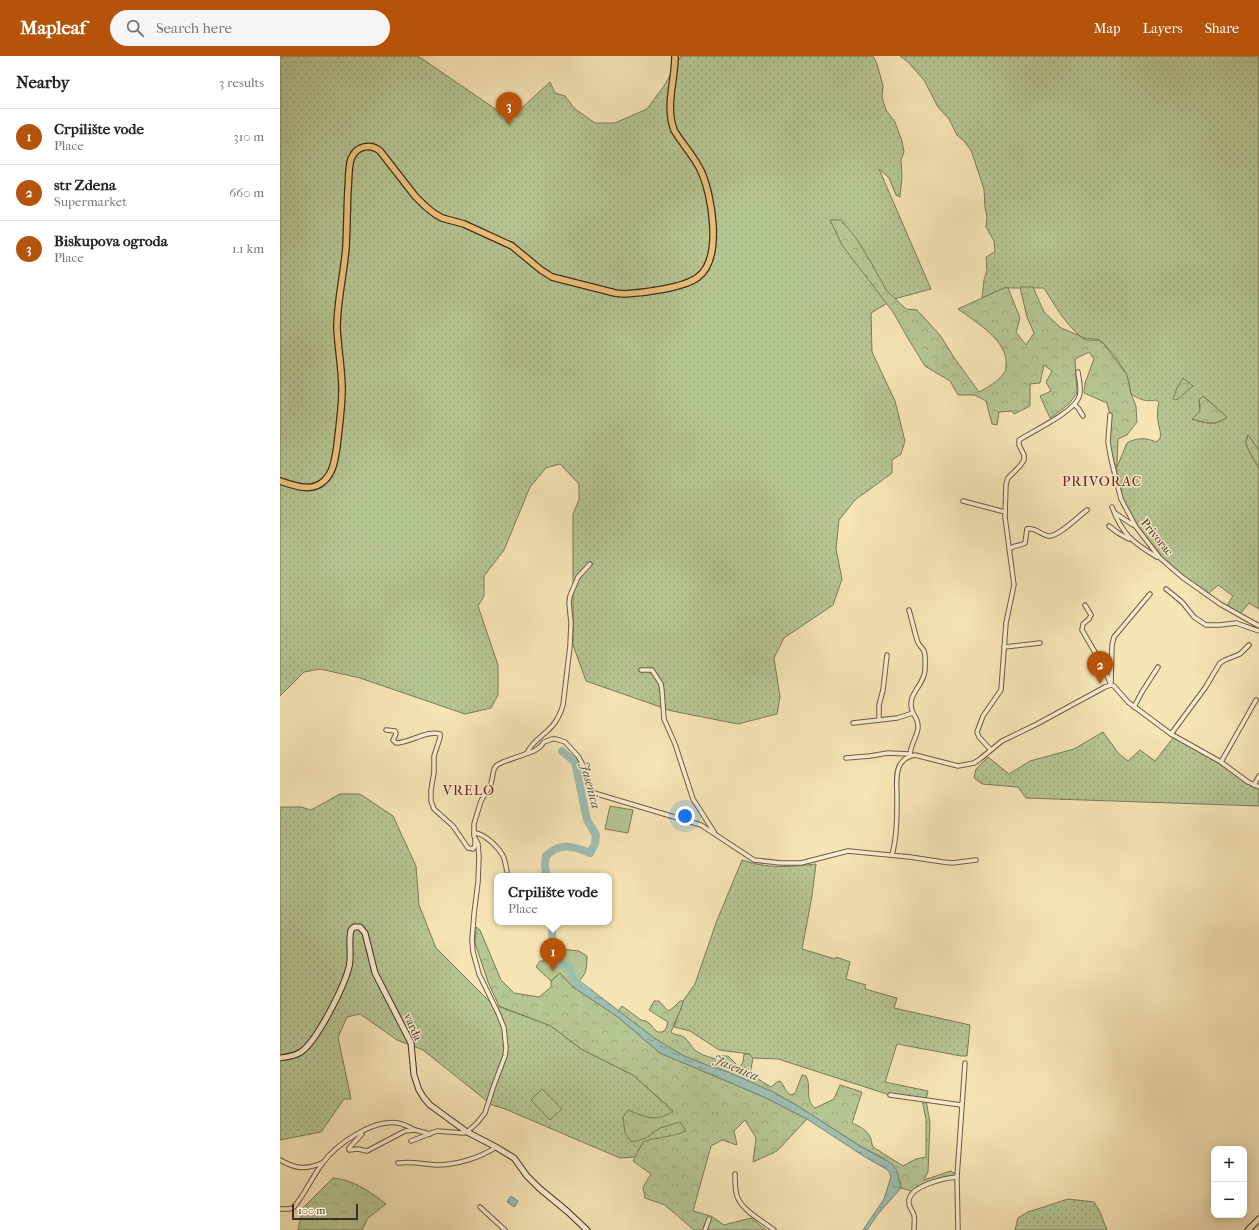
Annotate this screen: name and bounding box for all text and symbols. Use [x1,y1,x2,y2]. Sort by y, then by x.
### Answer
search box [110,10,390,46]
text: Mapleaf [20,17,86,39]
icon: search [124,17,146,39]
text: Search here [156,19,232,37]
text: Map [1094,20,1121,37]
text: Layers [1143,20,1183,37]
text: Share [1205,20,1239,37]
text: Nearby [16,72,70,92]
text: 3 results [219,75,264,90]
pin: 3 [496,92,522,125]
text: Crpilište vode [54,120,144,138]
text: 1 [27,129,31,144]
text: 310 m [233,129,264,144]
text: Place [54,138,84,153]
text: str Zdena [54,176,116,194]
text: 2 [26,185,32,200]
text: 660 m [229,185,264,200]
text: Supermarket [54,194,127,209]
text: Biskupova ogroda [54,232,168,250]
text: 3 [26,241,32,256]
text: 1.1 km [232,241,264,256]
text: Place [54,250,84,265]
district label: PRIVORAC [1062,473,1142,490]
street label: Privorac [1138,516,1176,558]
pin: 2 [1087,651,1113,684]
water label: Jasenica [577,760,604,810]
district label: VRELO [442,782,495,799]
your location [675,806,695,826]
popup [494,873,612,925]
text: Crpilište vode [508,883,598,901]
text: Place [508,901,538,916]
pin: 1 [540,938,566,971]
street label: varda [401,1011,425,1043]
water label: Jasenica [711,1051,761,1084]
map controls [1211,1146,1247,1218]
button: + [1211,1146,1247,1182]
button: − [1211,1182,1247,1218]
scale bar [292,1202,358,1221]
text: 100 m [298,1204,326,1217]

